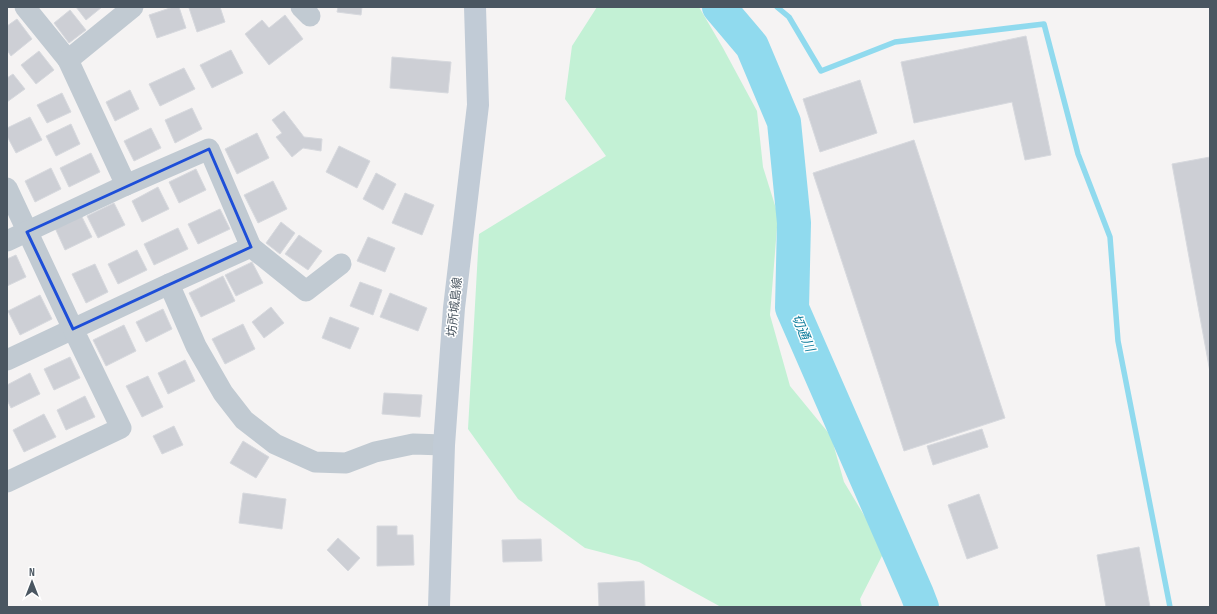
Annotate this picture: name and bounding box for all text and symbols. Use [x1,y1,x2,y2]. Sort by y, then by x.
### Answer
street label: 坊所城島線 [444,276,466,338]
water label: 切通川 [788,312,819,356]
north arrow [12,562,52,602]
text: N [29,566,35,579]

